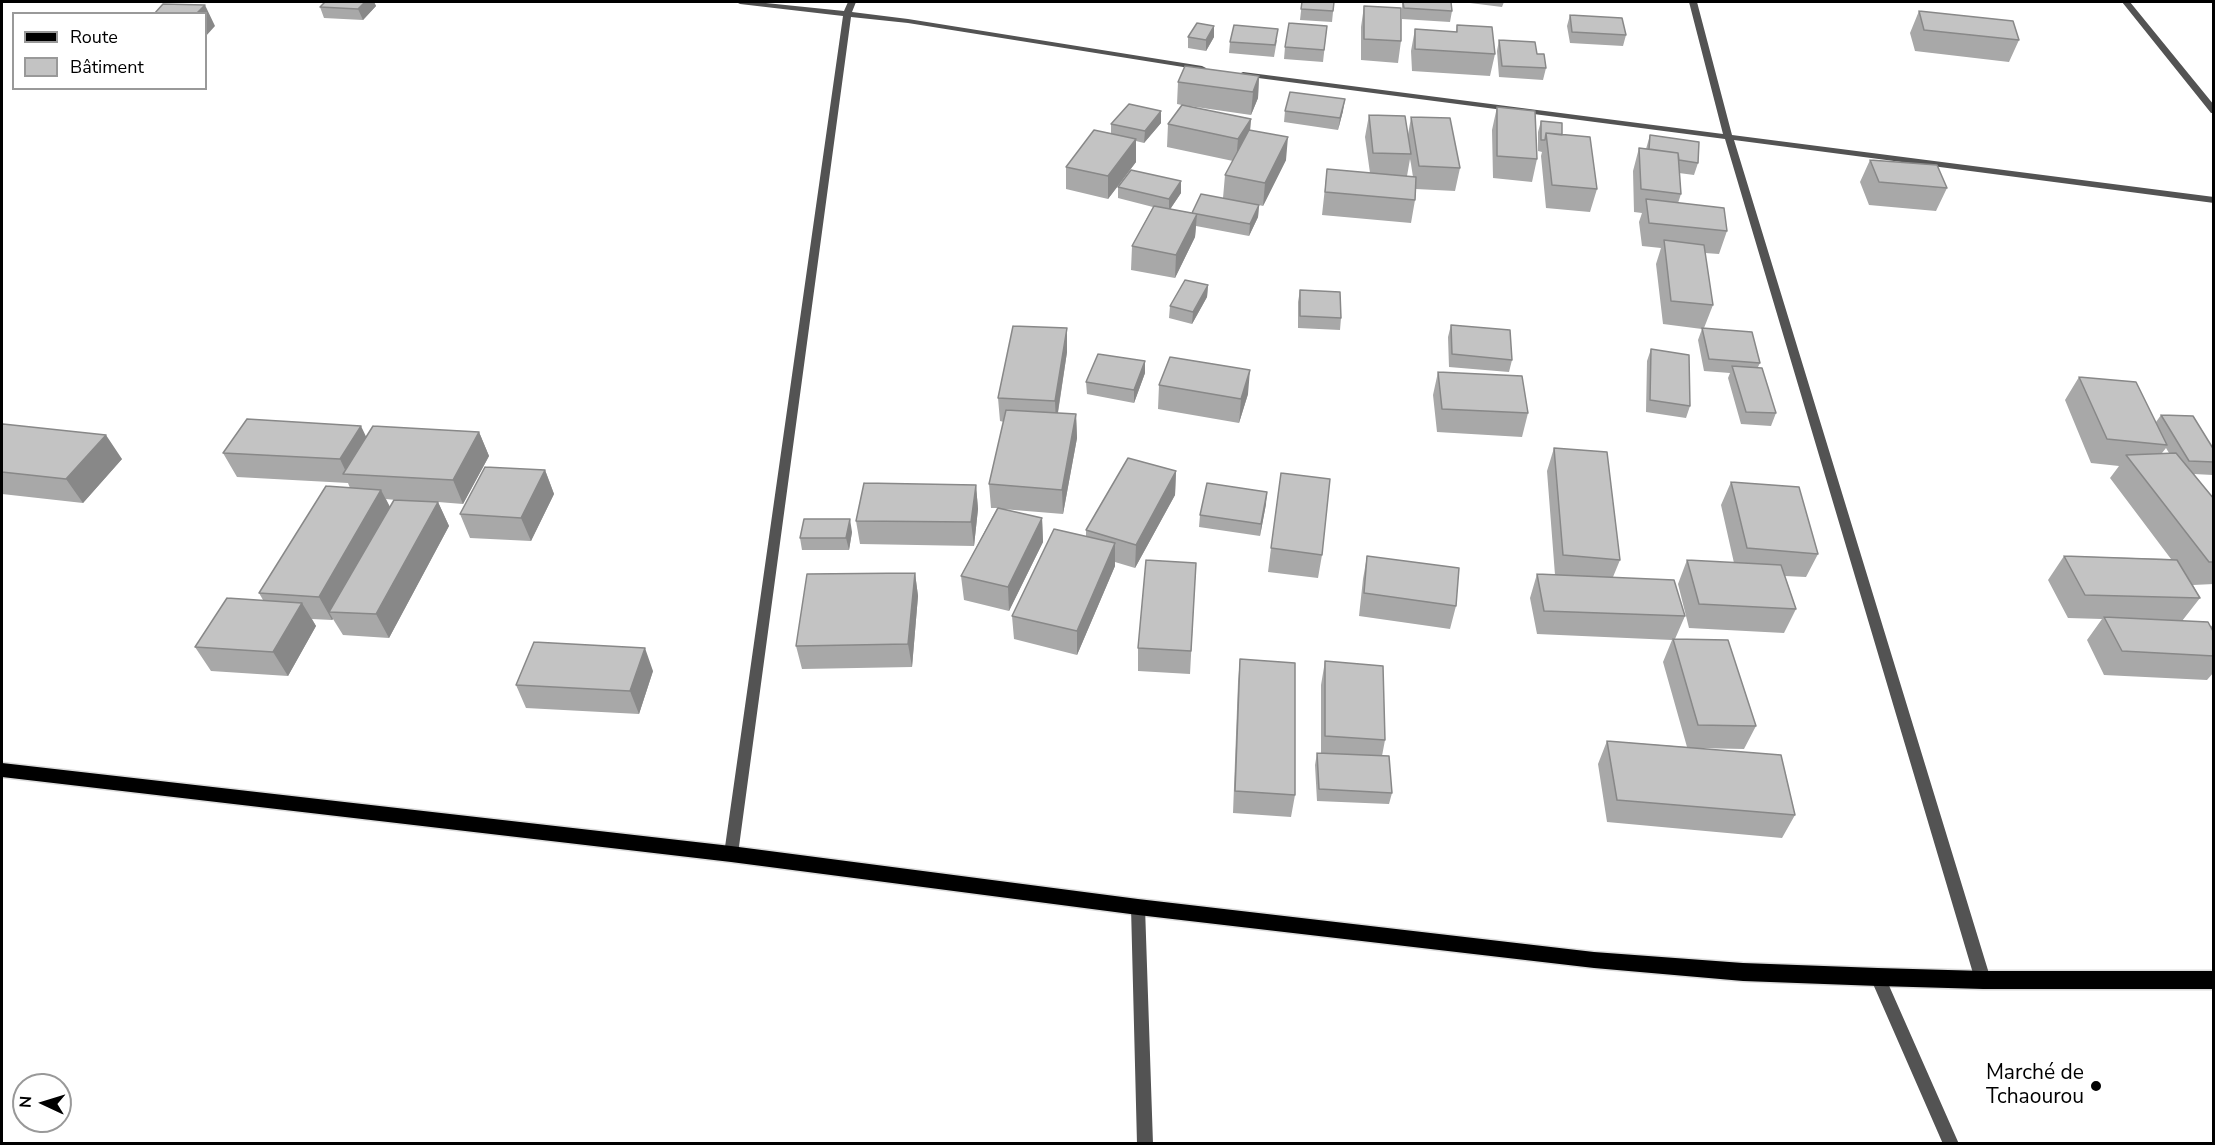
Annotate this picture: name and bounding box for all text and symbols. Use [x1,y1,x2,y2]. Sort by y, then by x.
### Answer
legend [12,12,207,90]
text: Route [70,25,118,49]
text: Bâtiment [70,55,144,79]
place label: Marché de Tchaourou [1986,1061,2084,1111]
north arrow [12,1073,72,1133]
marker: Marché de Tchaourou [2089,1079,2103,1093]
text: N [15,1095,37,1109]

